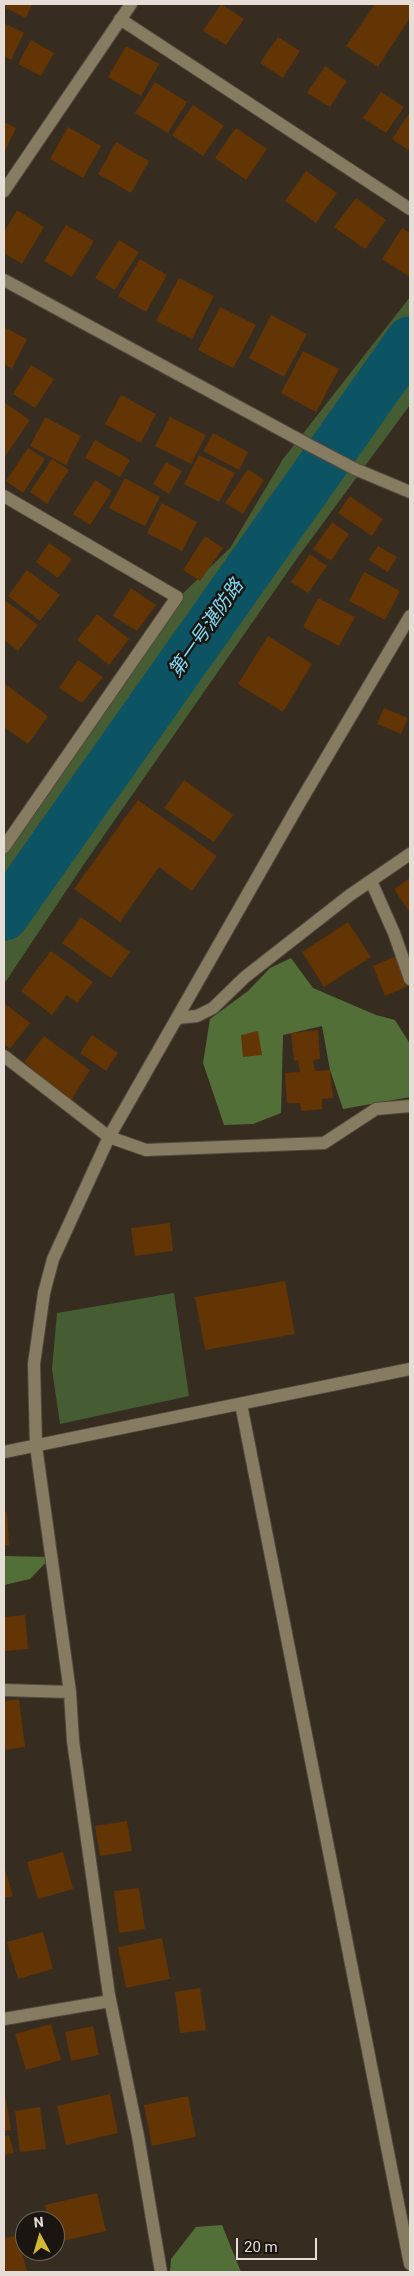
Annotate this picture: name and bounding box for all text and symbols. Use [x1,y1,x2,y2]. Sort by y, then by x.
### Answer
water label: 第一号湛防路 [165,576,249,682]
north arrow [15,2211,65,2261]
text: N [33,2214,44,2231]
scale bar [239,2228,320,2260]
text: 20 m [244,2238,278,2256]

